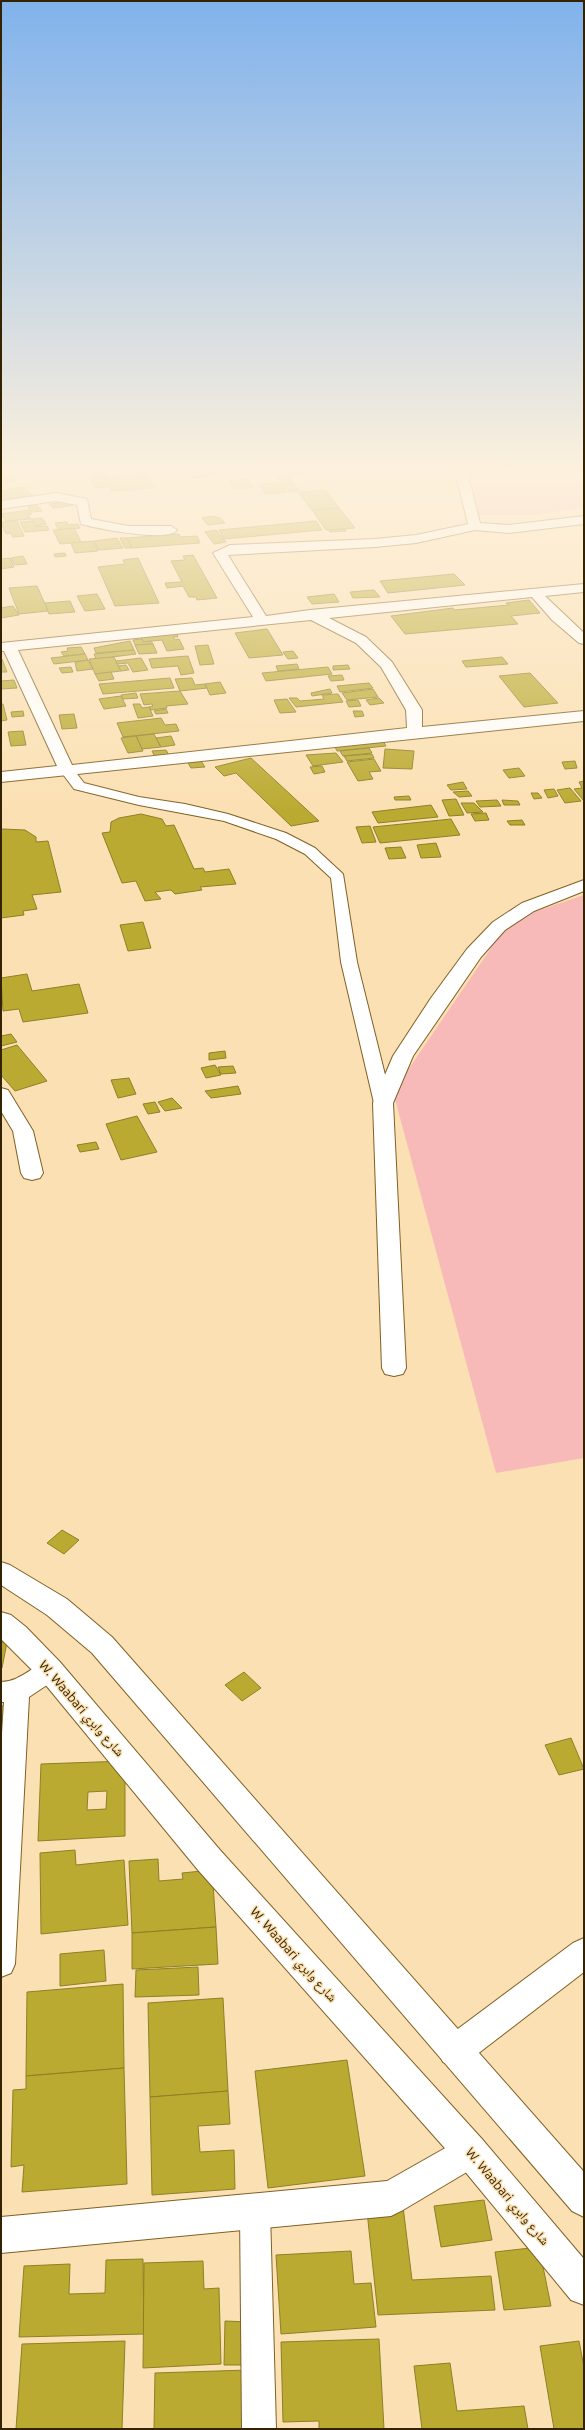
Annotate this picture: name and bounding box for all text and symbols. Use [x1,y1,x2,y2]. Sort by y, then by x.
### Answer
street label: W. Waabari شارع وابري [33,1657,127,1761]
street label: W. Waabari شارع وابري [245,1904,340,2007]
street label: W. Waabari شارع وابري [460,2145,553,2250]

